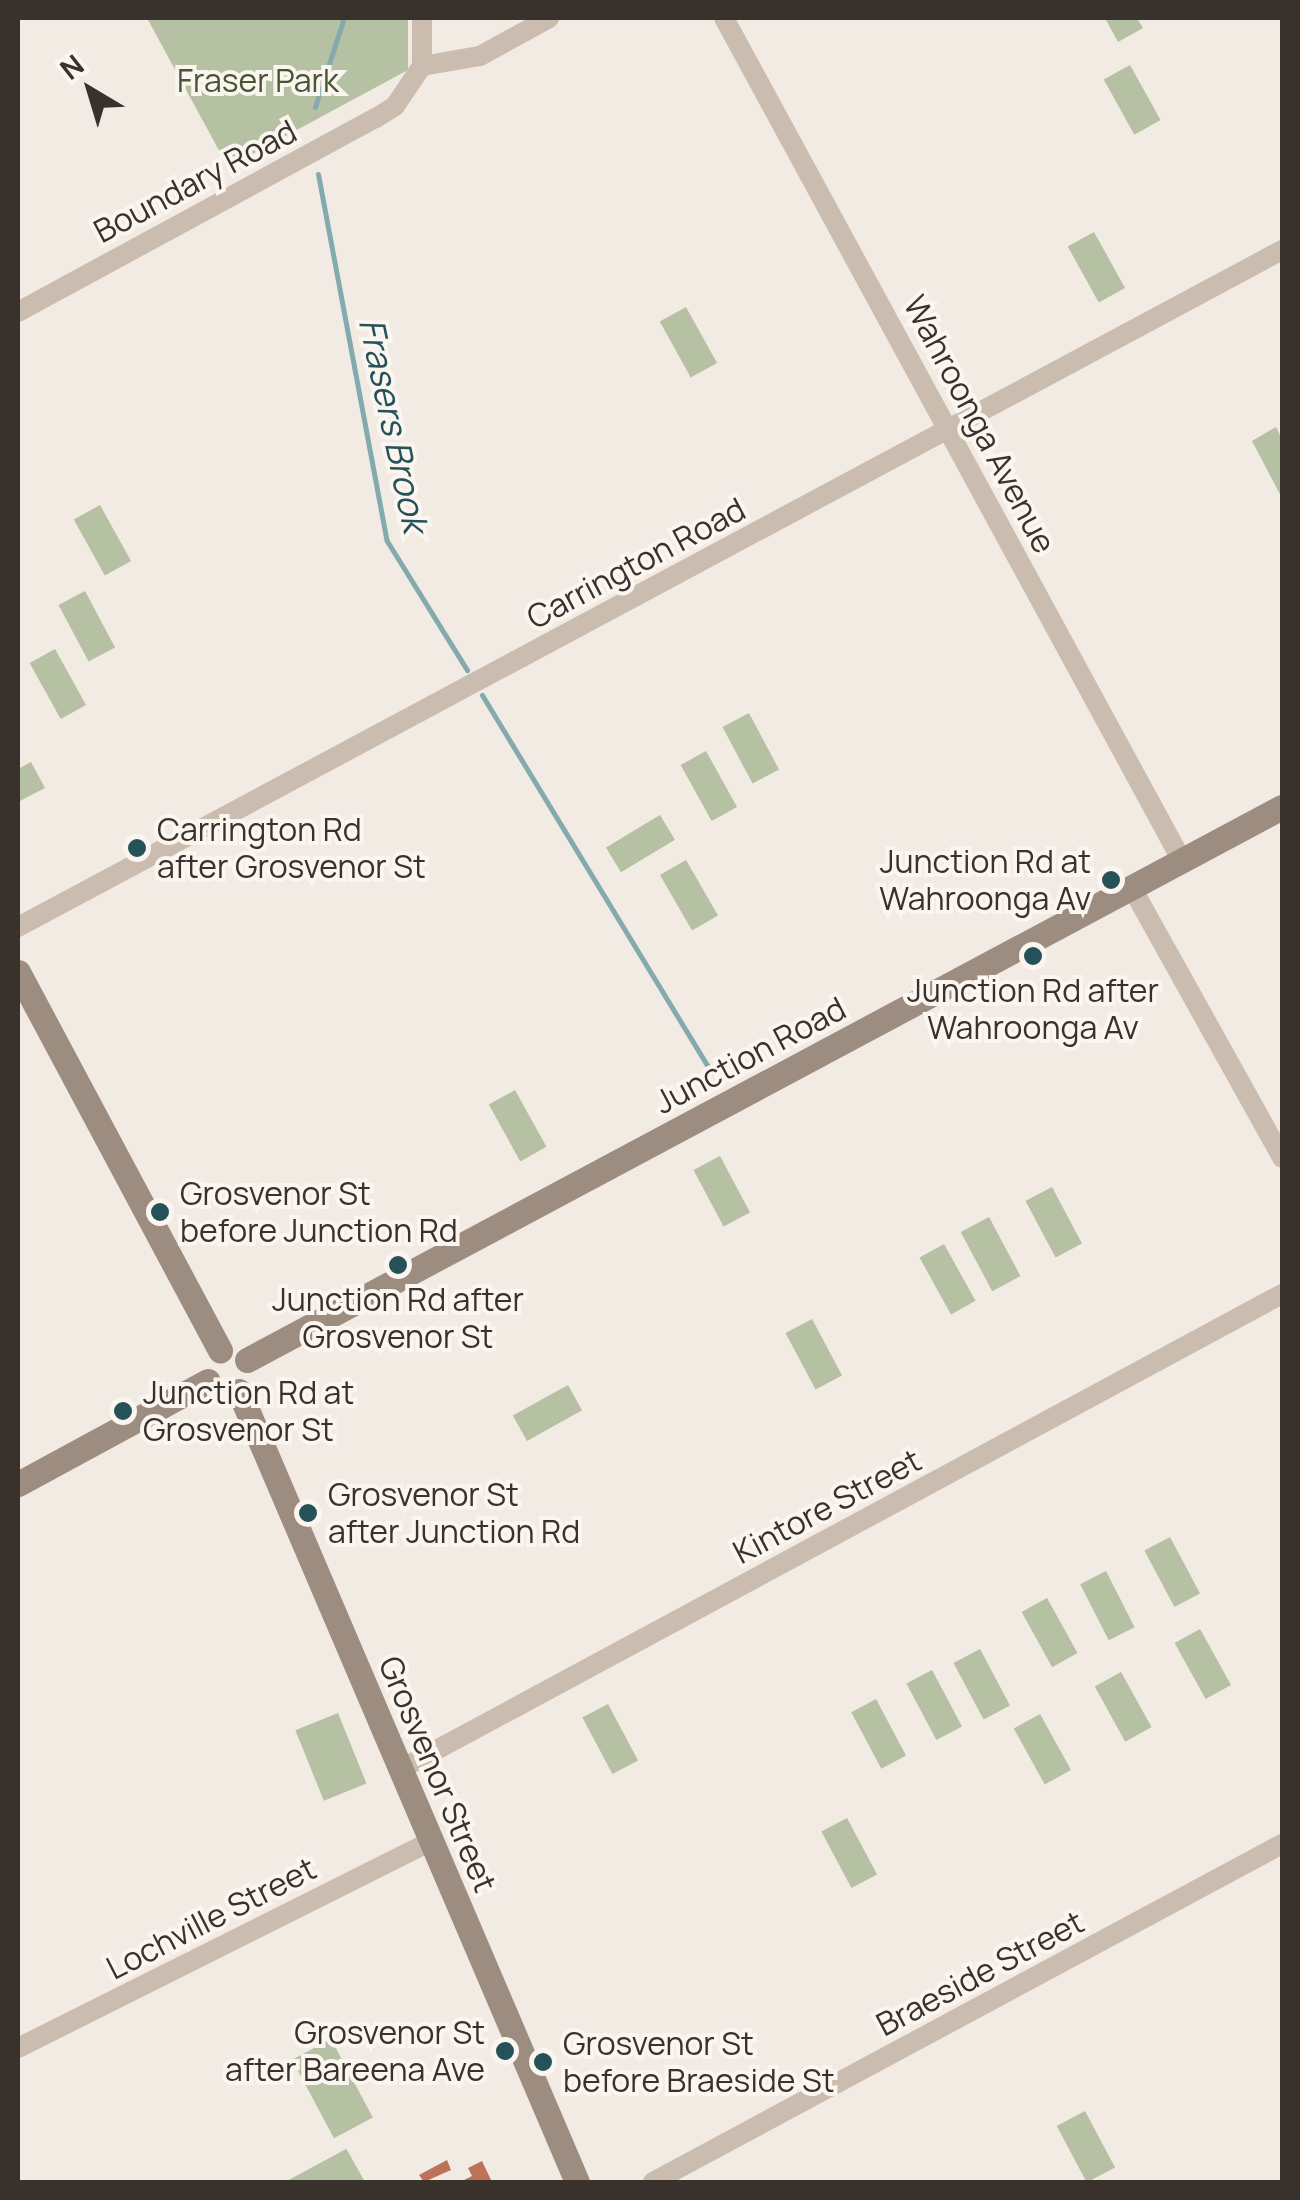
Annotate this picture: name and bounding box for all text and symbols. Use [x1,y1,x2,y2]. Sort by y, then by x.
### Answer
north arrow [40,40,140,140]
text: N [52,45,91,88]
park label: Fraser Park [177,61,339,99]
street label: Boundary Road [87,112,303,250]
street label: Wahroonga Avenue [896,289,1064,559]
water label: Frasers Brook [351,314,437,536]
street label: Carrington Road [520,489,752,637]
place label: Carrington Rd after Grosvenor St [157,811,426,886]
marker: Carrington Rd after Grosvenor St [126,837,148,859]
place label: Junction Rd at Wahroonga Av [879,843,1091,918]
marker: Junction Rd at Wahroonga Av [1100,869,1122,891]
marker: Junction Rd after Wahroonga Av [1022,945,1044,967]
place label: Junction Rd after Wahroonga Av [907,972,1159,1047]
street label: Junction Road [648,989,852,1121]
place label: Grosvenor St before Junction Rd [180,1175,458,1250]
marker: Grosvenor St before Junction Rd [149,1201,171,1223]
marker: Junction Rd after Grosvenor St [387,1254,409,1276]
place label: Junction Rd after Grosvenor St [272,1281,524,1356]
place label: Junction Rd at Grosvenor St [143,1374,354,1449]
marker: Junction Rd at Grosvenor St [112,1400,134,1422]
street label: Kintore Street [727,1440,927,1572]
place label: Grosvenor St after Junction Rd [328,1476,580,1551]
marker: Grosvenor St after Junction Rd [297,1502,319,1524]
street label: Grosvenor Street [371,1650,505,1898]
street label: Lochville Street [100,1849,322,1987]
street label: Braeside Street [870,1902,1090,2044]
place label: Grosvenor St after Bareena Ave [225,2014,485,2089]
place label: Grosvenor St before Braeside St [563,2025,834,2100]
marker: Grosvenor St after Bareena Ave [494,2040,516,2062]
marker: Grosvenor St before Braeside St [532,2051,554,2073]

